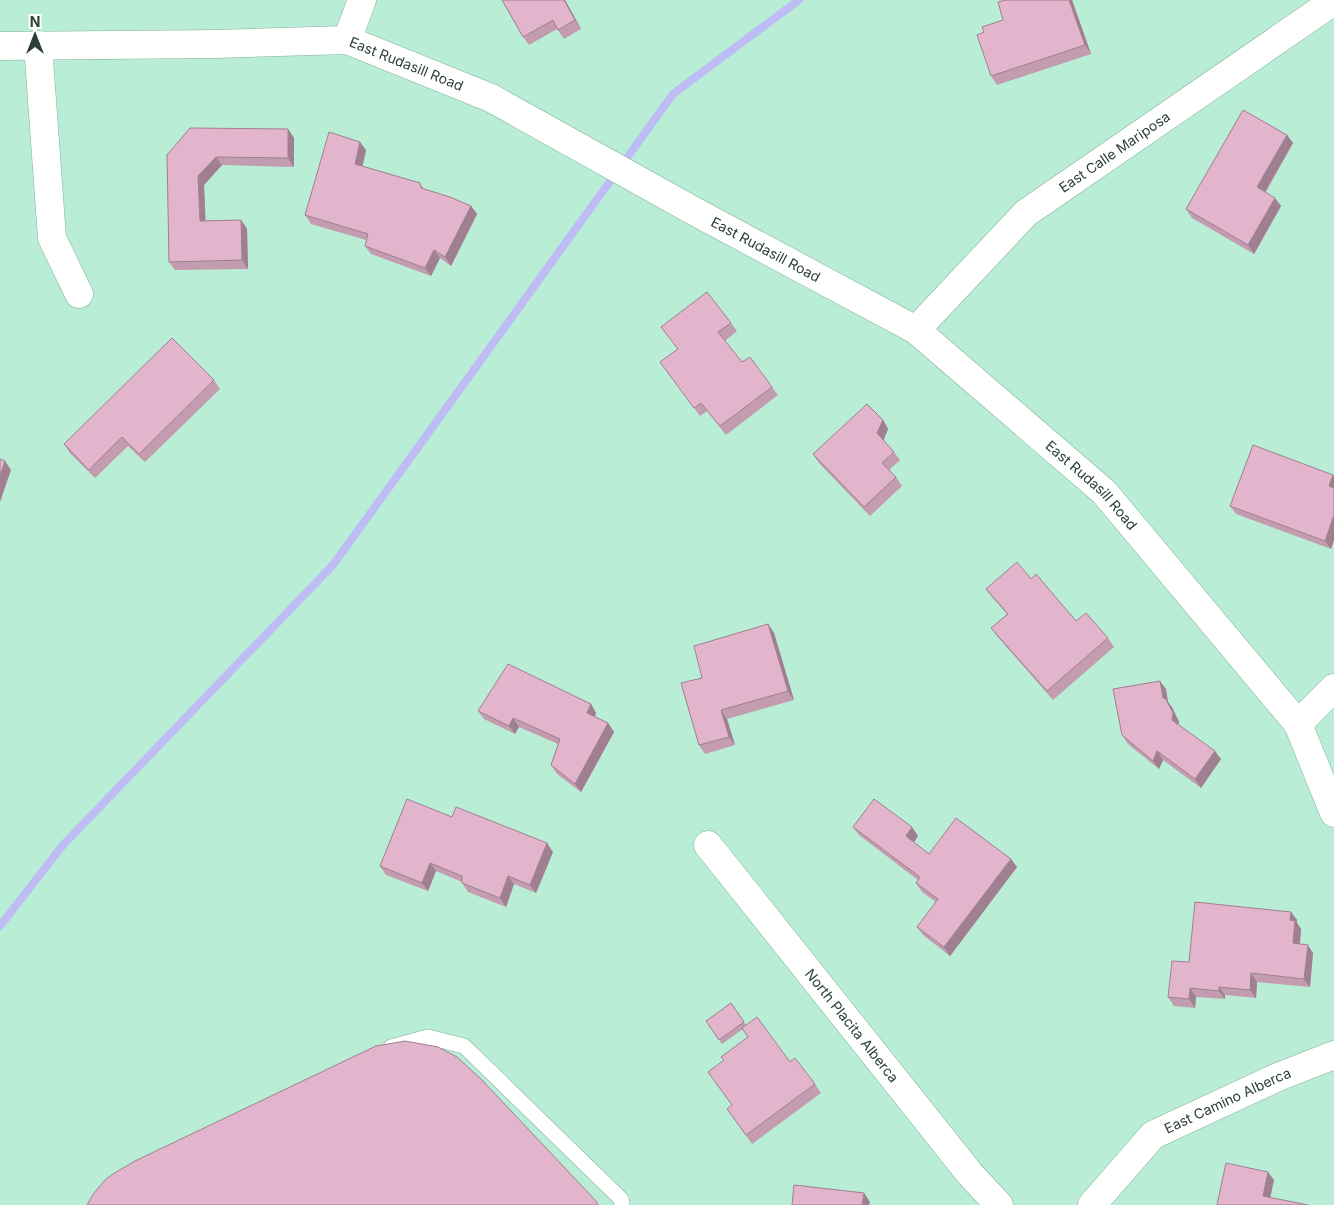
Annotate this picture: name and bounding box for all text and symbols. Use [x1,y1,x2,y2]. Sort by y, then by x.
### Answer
north arrow [10,10,60,60]
text: N [30,13,40,30]
street label: East Rudasill Road [347,33,466,94]
street label: East Calle Mariposa [1055,108,1173,196]
street label: East Rudasill Road [708,213,823,285]
street label: East Rudasill Road [1042,437,1141,533]
street label: North Placita Alberca [802,965,903,1086]
street label: East Camino Alberca [1161,1064,1293,1137]

